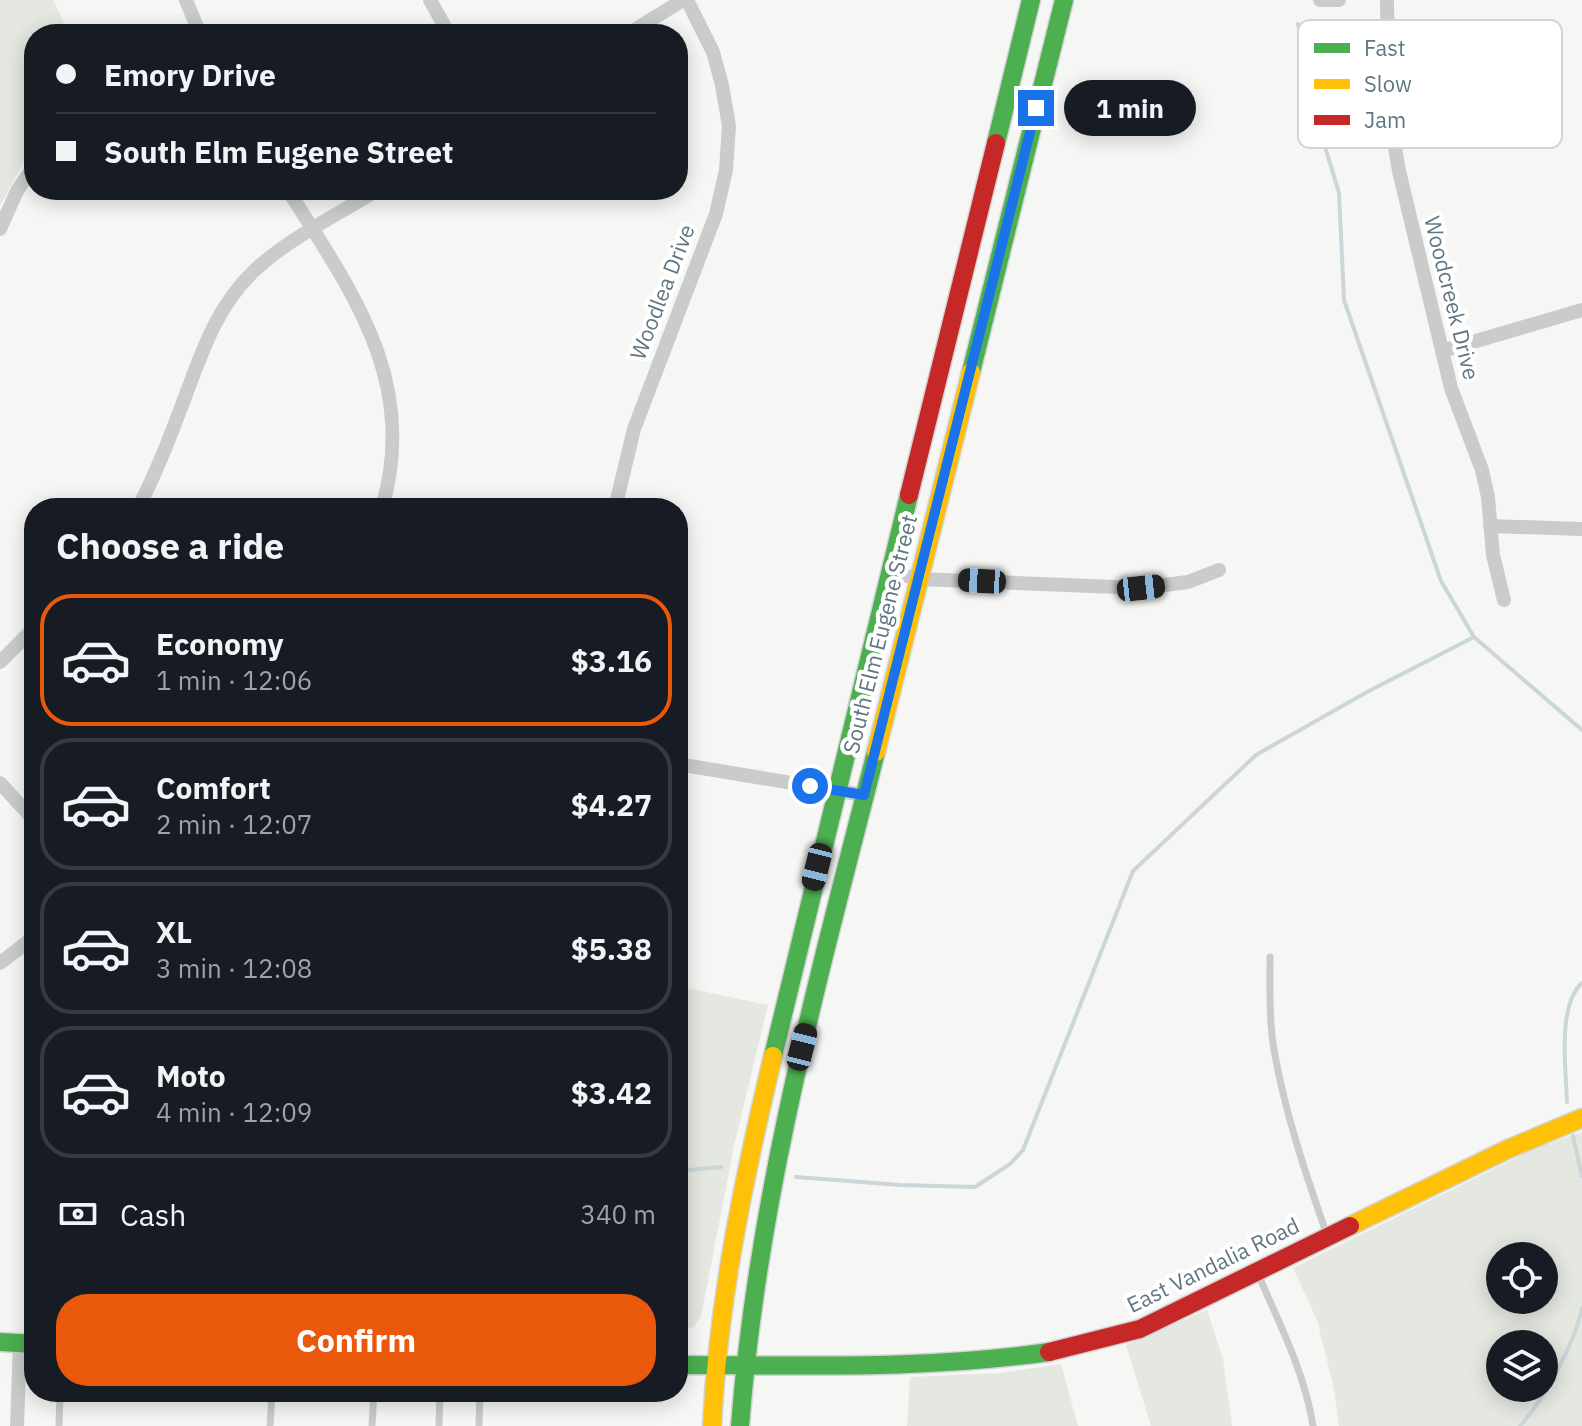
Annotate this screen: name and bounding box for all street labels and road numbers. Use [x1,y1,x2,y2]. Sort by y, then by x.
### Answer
street label: Woodcreek Drive [1418,213,1487,383]
street label: Woodlea Drive [622,220,701,364]
street label: South Elm Eugene Street [836,511,923,756]
street label: East Vandalia Road [1122,1210,1304,1319]

